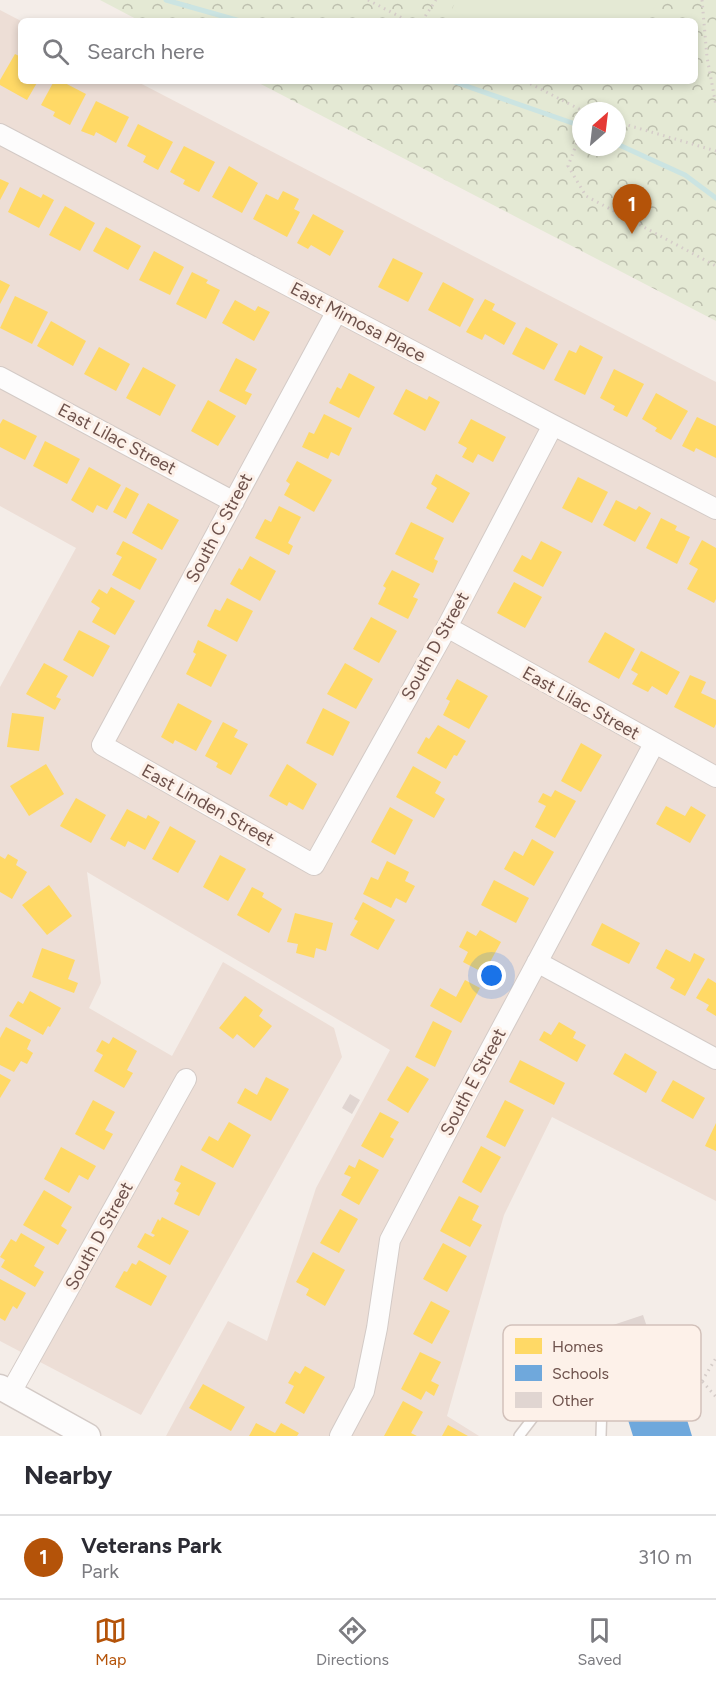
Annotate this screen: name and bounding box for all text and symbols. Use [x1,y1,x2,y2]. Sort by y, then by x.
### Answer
search box [18,18,698,84]
icon: search [39,35,72,68]
text: Search here [87,38,205,65]
north arrow [572,102,626,156]
pin: 1 [612,184,652,234]
street label: East Mimosa Place [287,277,429,367]
street label: East Lilac Street [54,399,180,479]
street label: South C Street [181,469,257,586]
street label: South D Street [396,588,474,704]
street label: East Lilac Street [518,662,644,744]
street label: East Linden Street [138,759,278,851]
your location [477,961,506,990]
street label: South E Street [436,1024,511,1139]
street label: South D Street [60,1178,138,1294]
legend [503,1325,701,1421]
text: Homes [552,1337,603,1356]
text: Schools [552,1364,609,1383]
text: Other [552,1391,594,1410]
text: Nearby [24,1459,112,1491]
text: Veterans Park [81,1532,222,1559]
text: 1 [39,1545,48,1569]
text: 310 m [638,1545,692,1569]
text: Park [81,1559,119,1583]
tab: Map [94,1614,127,1669]
tab: Directions [316,1614,389,1669]
tab: Saved [578,1614,622,1669]

